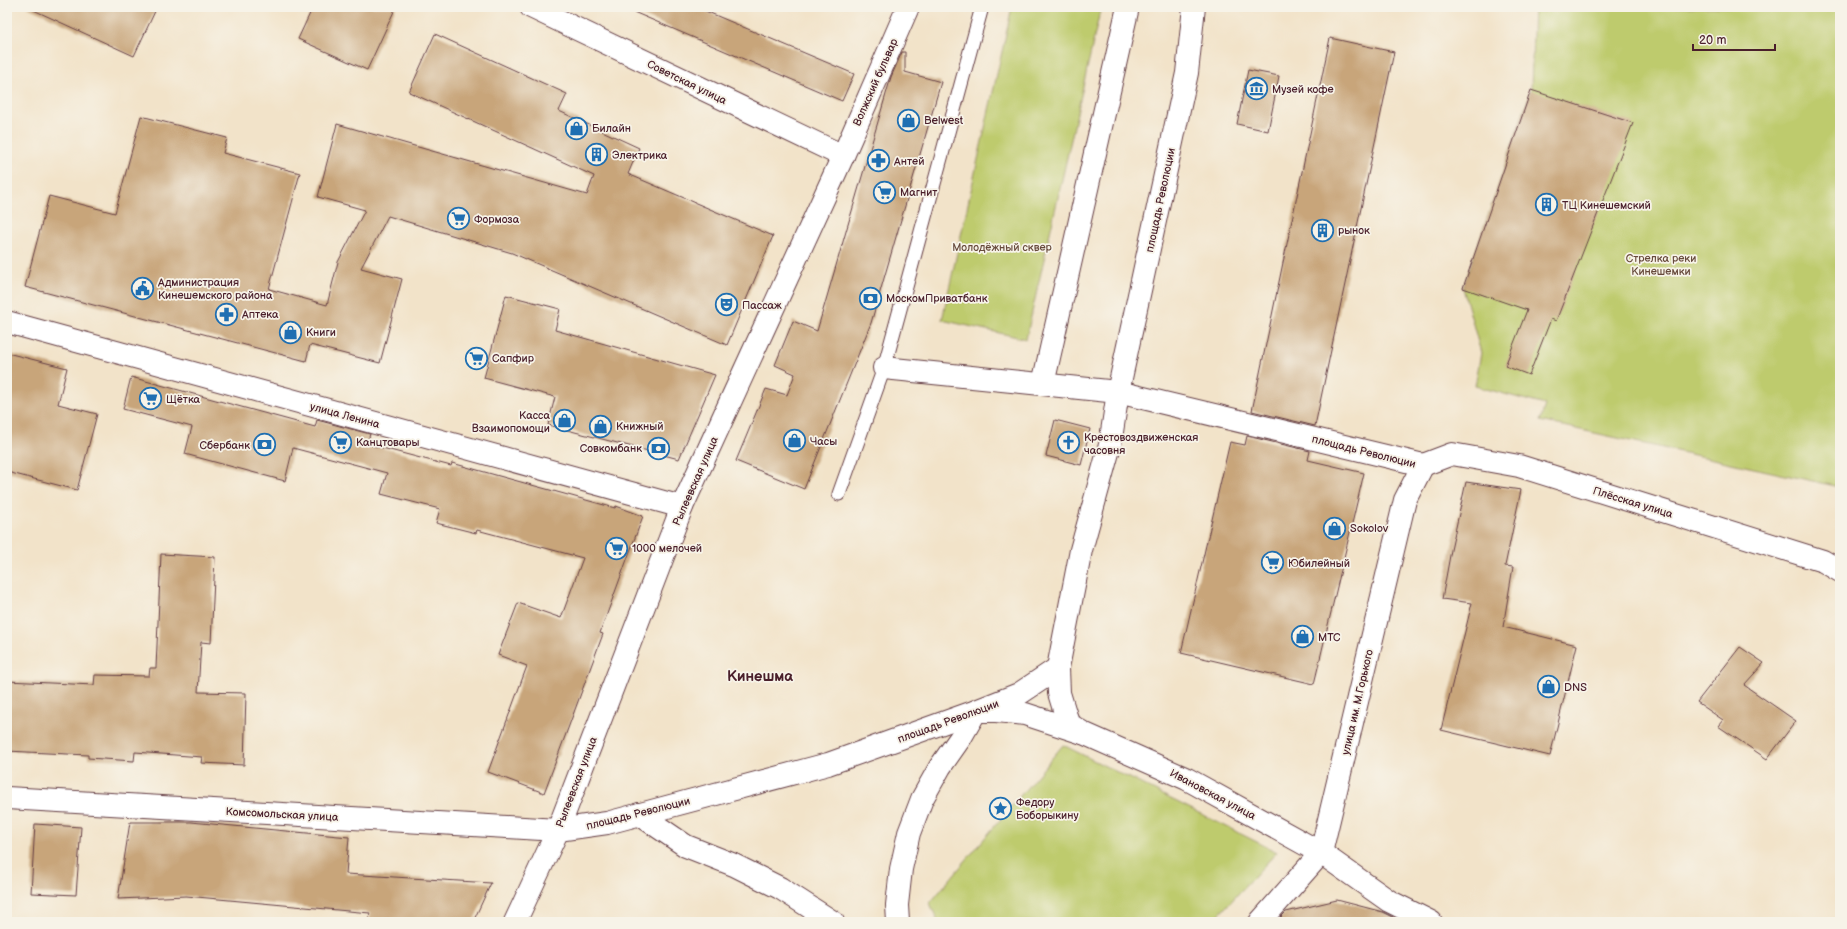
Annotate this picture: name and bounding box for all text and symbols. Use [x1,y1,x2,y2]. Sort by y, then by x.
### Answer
scale bar [1693,26,1775,52]
text: 20 m [1699,33,1726,48]
street label: Волжский бульвар [850,36,901,128]
street label: Советская улица [645,58,729,108]
museum icon: Музей кофе [1244,76,1270,102]
place label: Музей кофе [1272,83,1334,96]
shop icon: Belwest [895,107,921,133]
place label: Belwest [924,114,964,127]
shop icon: Билайн [564,115,590,141]
place label: Билайн [592,122,631,135]
building icon: Электрика [584,142,610,168]
street label: площадь Революции [1143,147,1178,254]
pharmacy icon: Антей [865,148,891,174]
place label: Электрика [612,149,668,162]
place label: Антей [893,155,924,168]
supermarket icon: Магнит [871,179,897,205]
place label: Магнит [900,186,937,199]
building icon: ТЦ Кинешемский [1533,192,1559,218]
place label: ТЦ Кинешемский [1562,199,1651,212]
supermarket icon: Формоза [445,206,471,232]
place label: Формоза [474,213,520,226]
building icon: рынок [1310,217,1336,243]
place label: рынок [1338,224,1370,237]
park label: Молодёжный сквер [952,241,1053,254]
park label: Стрелка реки Кинешемки [1626,252,1696,278]
public building icon: Администрация Кинешемского района [129,275,155,301]
place label: Администрация Кинешемского района [157,276,273,302]
bank icon: МоскомПриватбанк [858,285,884,311]
theatre icon: Пассаж [714,292,740,318]
place label: МоскомПриватбанк [886,292,988,305]
place label: Пассаж [742,299,782,312]
pharmacy icon: Аптека [214,301,240,327]
place label: Аптека [241,308,279,321]
shop icon: Книги [278,319,304,345]
place label: Книги [306,326,336,339]
supermarket icon: Сапфир [464,345,490,371]
place label: Сапфир [492,352,535,365]
supermarket icon: Щётка [138,386,164,412]
place label: Щётка [166,393,201,406]
street label: улица Ленина [309,400,382,431]
shop icon: Касса Взаимопомощи [552,408,578,434]
place label: Касса Взаимопомощи [472,409,550,435]
shop icon: Книжный [588,413,614,439]
place label: Книжный [616,420,664,433]
shop icon: Часы [782,428,808,454]
supermarket icon: Канцтовары [327,429,353,455]
church icon: Крестовоздвиженская часовня [1055,430,1081,456]
place label: Крестовоздвиженская часовня [1084,431,1198,457]
bank icon: Сбербанк [252,432,278,458]
street label: площадь Революции [1311,432,1417,471]
street label: Рылеевская улица [670,434,721,528]
bank icon: Совкомбанк [645,435,671,461]
place label: Часы [810,435,837,448]
place label: Канцтовары [356,436,419,449]
place label: Сбербанк [200,439,250,452]
place label: Совкомбанк [580,442,642,455]
street label: Плёсская улица [1591,484,1675,521]
shop icon: Sokolov [1322,515,1348,541]
place label: Sokolov [1350,522,1389,535]
supermarket icon: 1000 мелочей [603,535,629,561]
place label: 1000 мелочей [632,542,702,555]
supermarket icon: Юбилейный [1259,550,1285,576]
place label: Юбилейный [1288,557,1350,570]
shop icon: МТС [1289,624,1315,650]
place label: МТС [1318,631,1341,644]
street label: улица им. М.Горького [1339,648,1376,756]
district label: Кинешма [727,667,793,686]
shop icon: DNS [1535,674,1561,700]
place label: DNS [1564,681,1587,694]
street label: площадь Революции [896,697,1001,746]
street label: Рылеевская улица [553,734,600,829]
street label: Ивановская улица [1168,766,1258,823]
street label: площадь Революции [585,794,691,833]
place icon: Федору Боборыкину [988,795,1014,821]
place label: Федору Боборыкину [1016,796,1079,822]
street label: Комсомольская улица [225,805,339,824]

